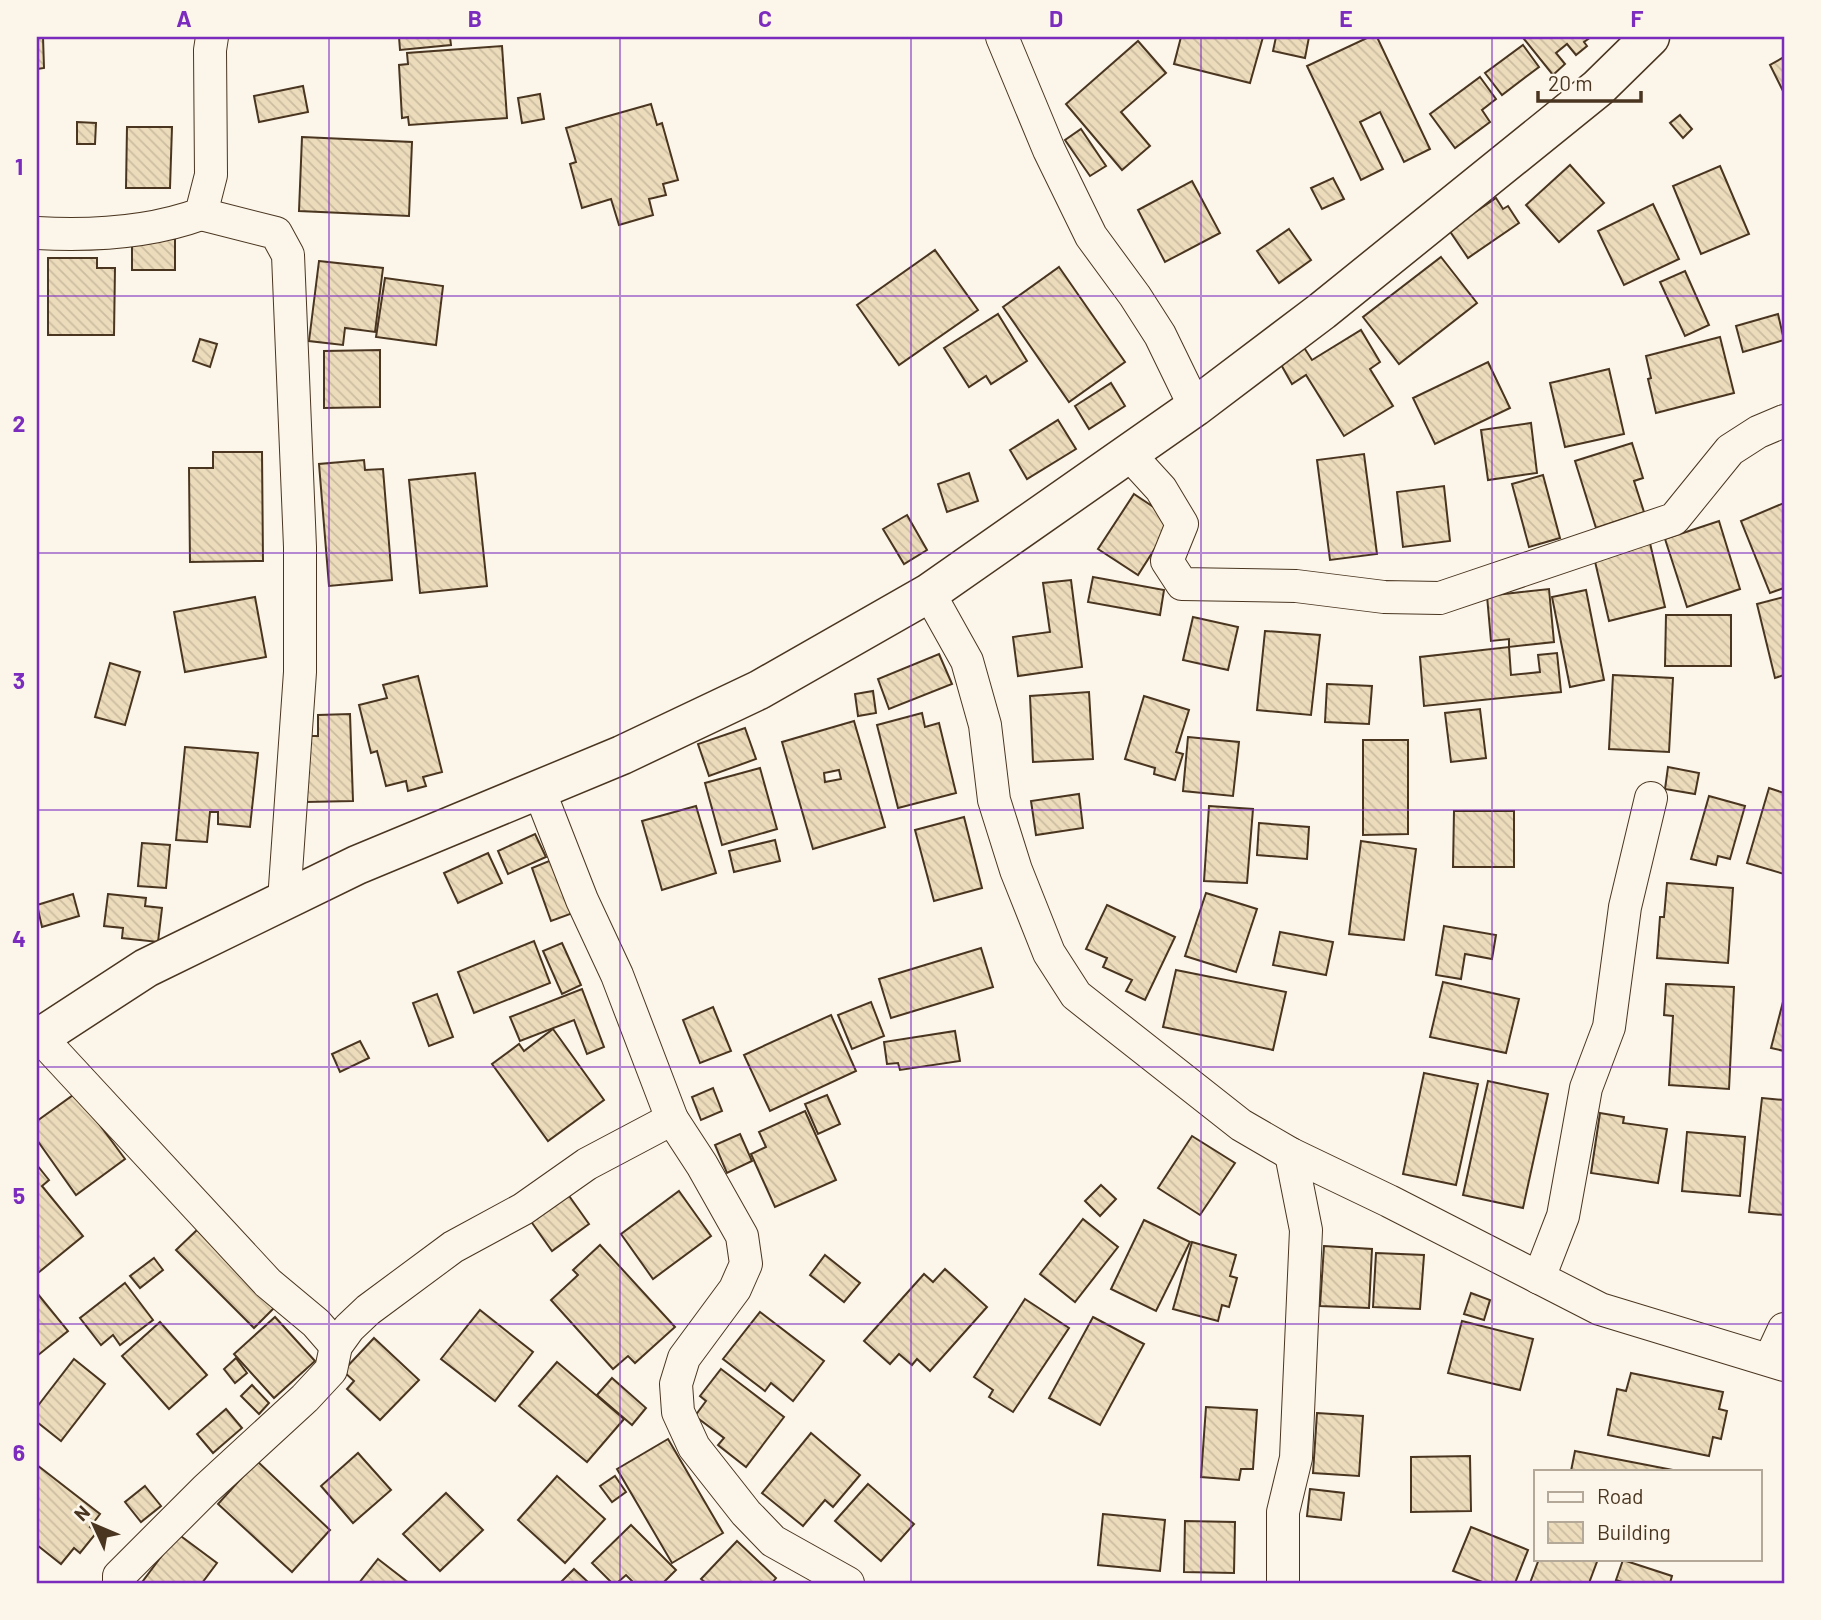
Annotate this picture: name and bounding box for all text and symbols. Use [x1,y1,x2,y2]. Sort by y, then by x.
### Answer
text: A [176,4,192,32]
text: B [468,4,482,32]
text: C [758,4,772,32]
text: D [1049,4,1063,32]
text: E [1339,4,1353,32]
text: F [1631,4,1644,32]
scale bar [1538,60,1641,104]
text: 20 m [1548,70,1593,95]
text: 1 [15,152,23,180]
text: 2 [13,409,25,437]
text: 3 [13,666,25,694]
text: 4 [12,924,26,952]
text: 5 [13,1181,25,1209]
text: 6 [13,1438,25,1466]
legend [1534,1470,1762,1560]
text: Road [1597,1483,1643,1508]
north arrow [60,1490,130,1560]
text: N [69,1500,94,1525]
text: Building [1597,1519,1671,1544]

